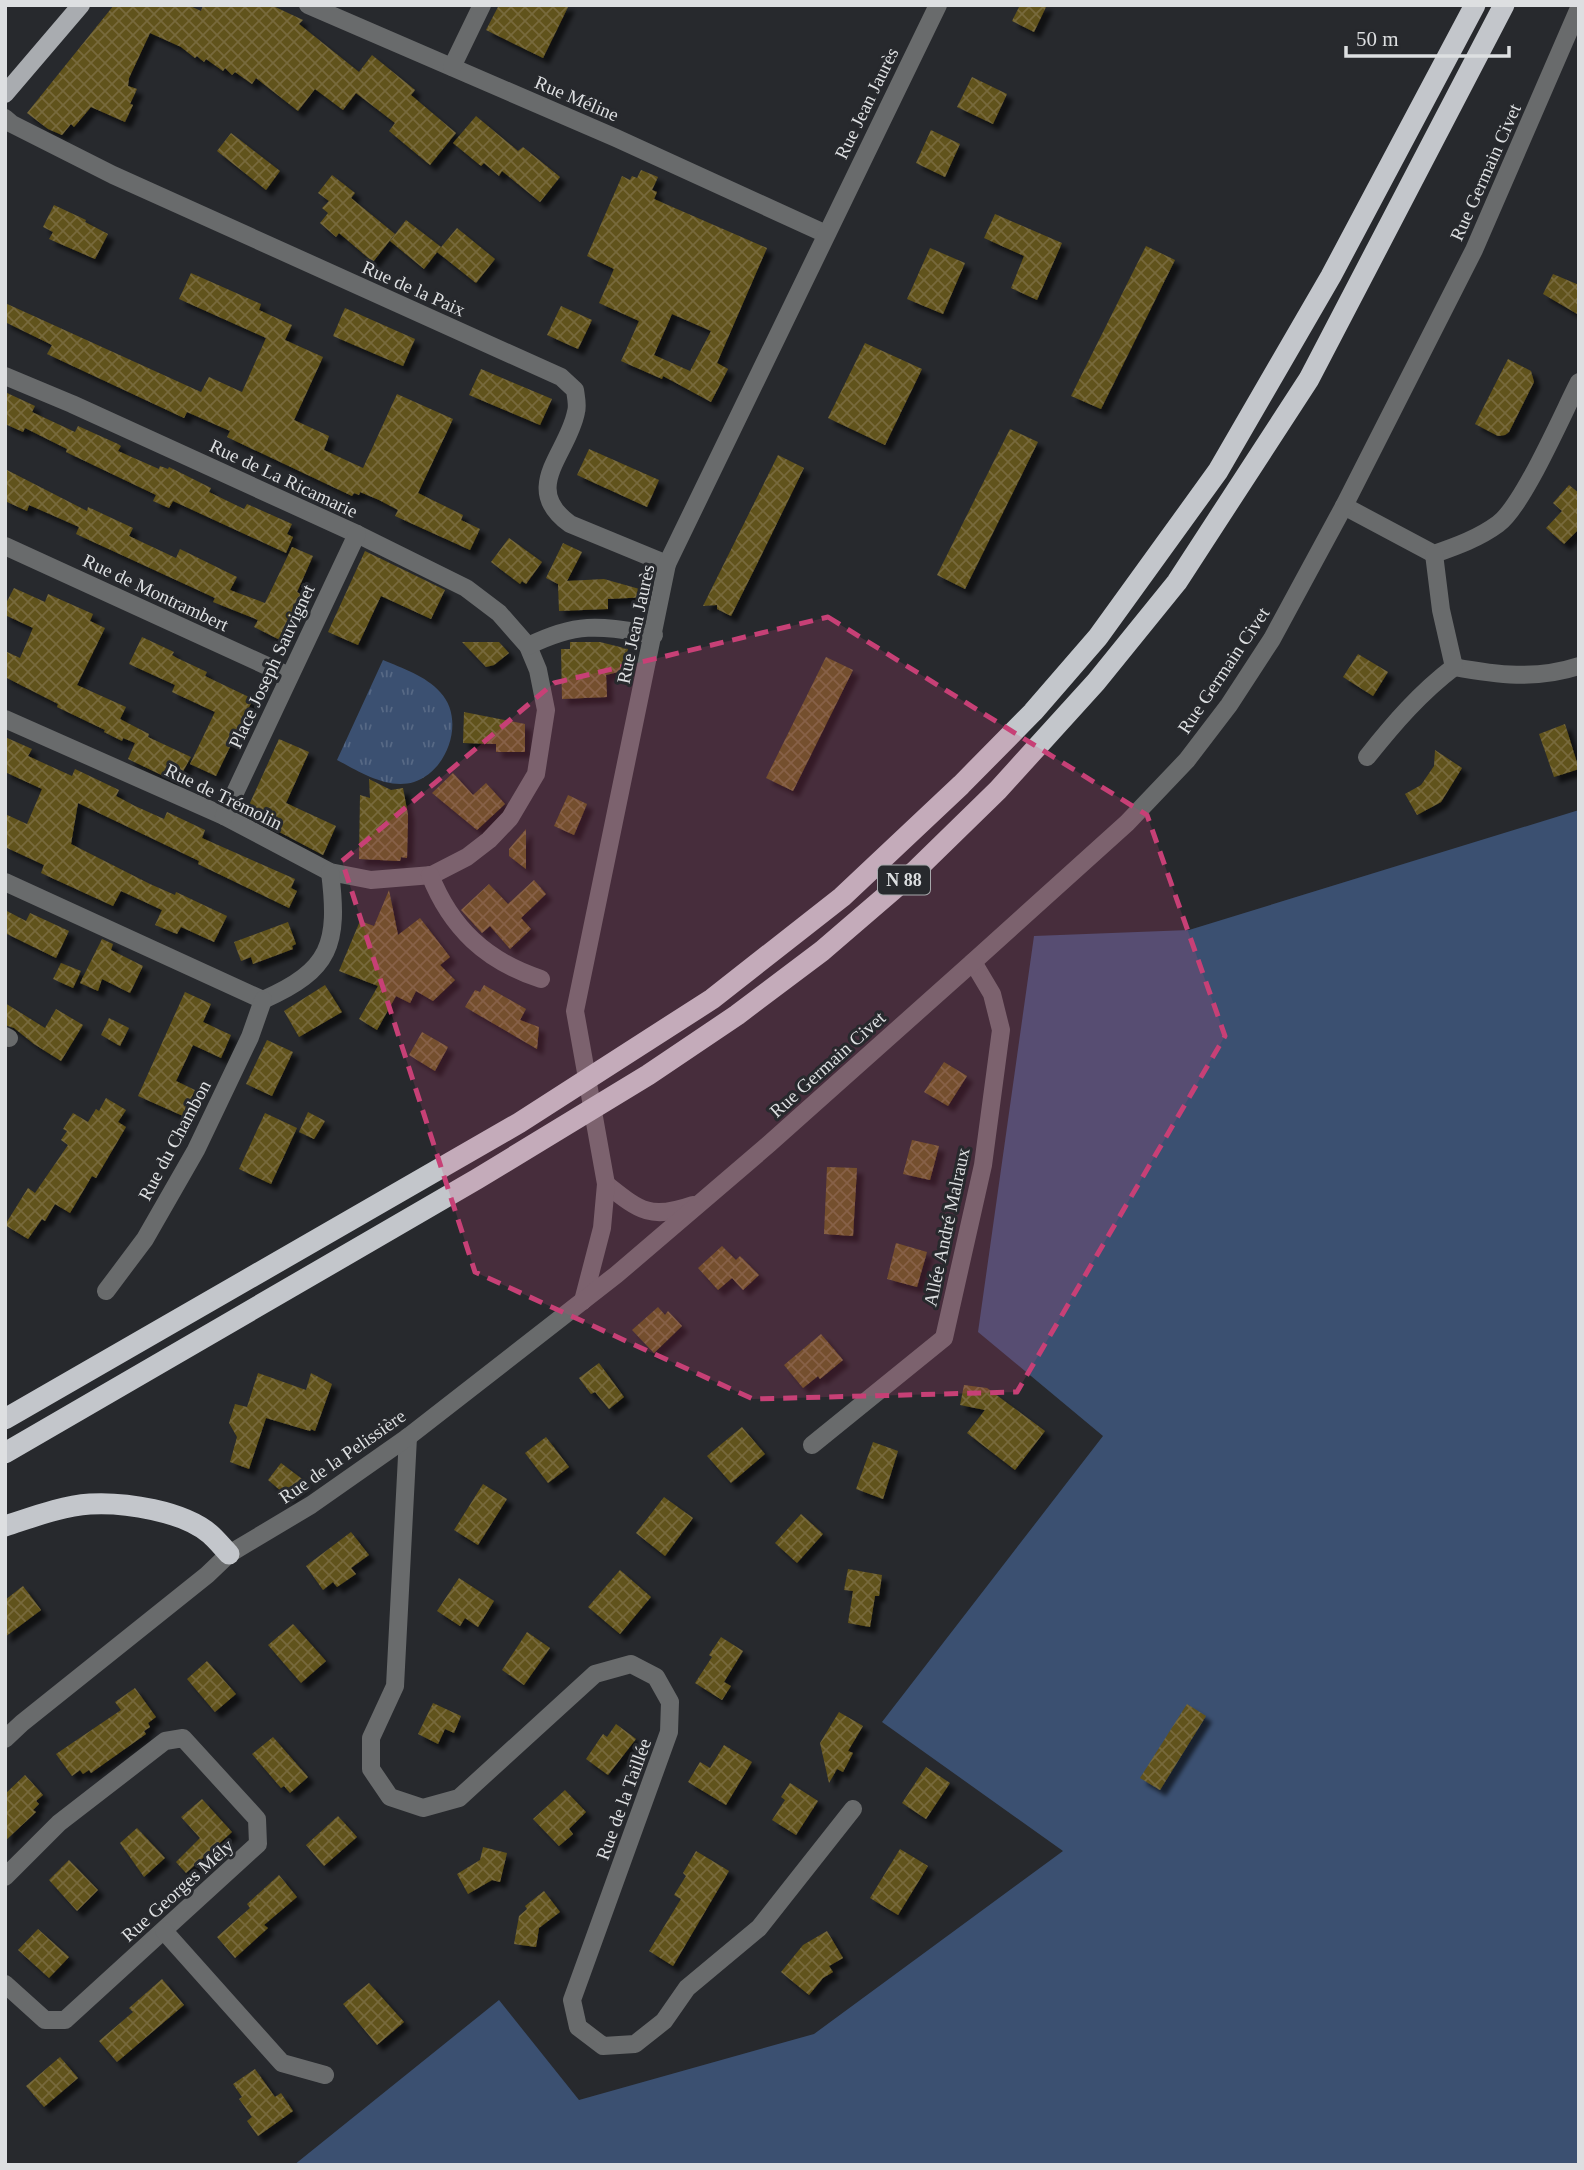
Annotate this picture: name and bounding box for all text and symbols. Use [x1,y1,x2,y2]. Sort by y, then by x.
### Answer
scale bar [1346,14,1509,58]
text: 50 m [1356,27,1399,51]
street label: Rue Jean Jaurès [830,44,902,162]
street label: Rue Méline [532,71,622,126]
street label: Rue Germain Civet [1446,100,1525,244]
street label: Rue de la Paix [359,256,469,321]
street label: Rue de La Ricamarie [206,435,361,522]
street label: Rue de Montrambert [80,549,233,636]
street label: Rue Jean Jaurès [613,563,658,686]
street label: Place Joseph Sauvignet [224,580,319,751]
street label: Rue Germain Civet [1173,603,1274,737]
street label: Rue de Trémolin [162,759,286,834]
road number: N 88 [878,866,930,894]
street label: Rue Germain Civet [765,1007,890,1122]
street label: Rue du Chambon [134,1076,215,1204]
street label: Allée André Malraux [919,1145,974,1308]
street label: Rue de la Pelissière [275,1405,409,1508]
street label: Rue de la Taillée [592,1736,655,1863]
street label: Rue Georges Mély [117,1834,238,1946]

